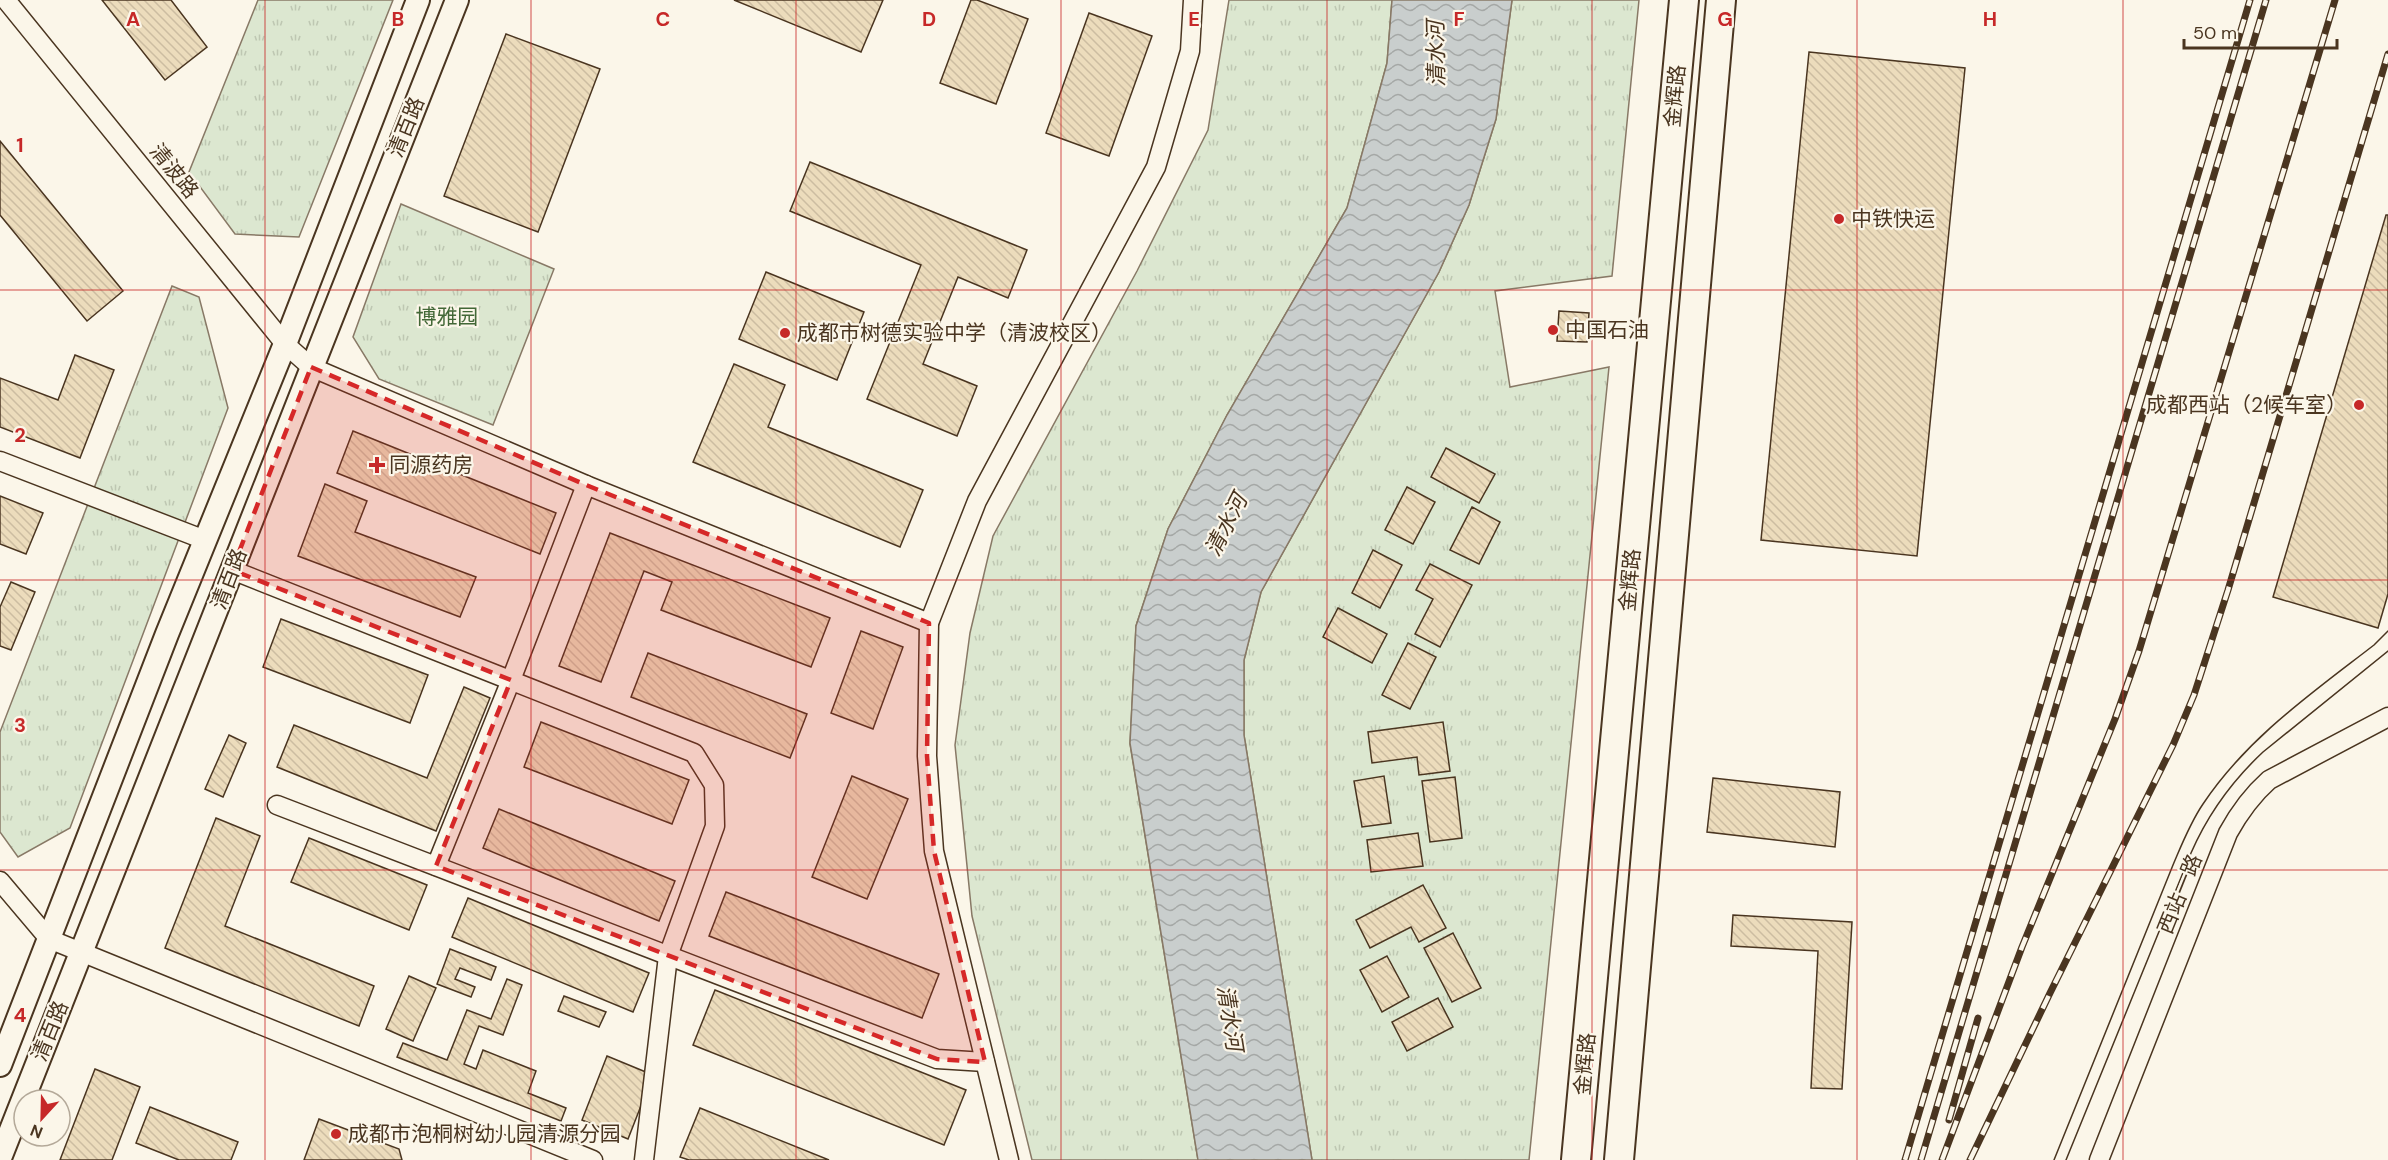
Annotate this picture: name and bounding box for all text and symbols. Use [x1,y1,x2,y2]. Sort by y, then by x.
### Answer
text: A [126,6,140,32]
text: B [392,6,404,32]
text: C [656,6,670,32]
text: D [922,6,936,32]
text: E [1188,6,1200,32]
text: F [1453,6,1465,32]
text: G [1717,6,1733,32]
text: H [1983,6,1997,32]
scale bar [2184,12,2337,50]
water label: 清水河 [1421,17,1451,87]
text: 50 m [2193,21,2237,45]
street label: 金辉路 [1658,63,1692,129]
street label: 清百路 [381,93,431,161]
text: 1 [16,132,24,158]
street label: 清波路 [143,138,205,204]
place label: 中铁快运 [1851,205,1935,233]
marker: 中铁快运 [1832,212,1846,226]
park label: 博雅园 [416,303,479,331]
place label: 中国石油 [1565,316,1649,344]
place label: 成都市树德实验中学（清波校区） [797,319,1112,347]
marker: 中国石油 [1546,323,1560,337]
marker: 成都市树德实验中学（清波校区） [778,326,792,340]
place label: 成都西站（2候车室） [2146,391,2347,419]
marker: 成都西站（2候车室） [2352,398,2366,412]
text: 2 [14,422,26,448]
place label: 同源药房 [389,451,473,479]
marker: 同源药房 [370,458,384,472]
water label: 清水河 [1198,485,1256,561]
street label: 清百路 [205,545,253,613]
street label: 金辉路 [1613,547,1647,613]
text: 3 [14,712,26,738]
street label: 西站一路 [2151,850,2209,938]
water label: 清水河 [1211,983,1250,1057]
street label: 清百路 [25,997,75,1065]
text: 4 [14,1002,27,1028]
street label: 金辉路 [1568,1031,1602,1097]
north arrow [12,1088,72,1148]
text: N [27,1120,46,1143]
place label: 成都市泡桐树幼儿园清源分园 [348,1120,621,1148]
marker: 成都市泡桐树幼儿园清源分园 [329,1127,343,1141]

